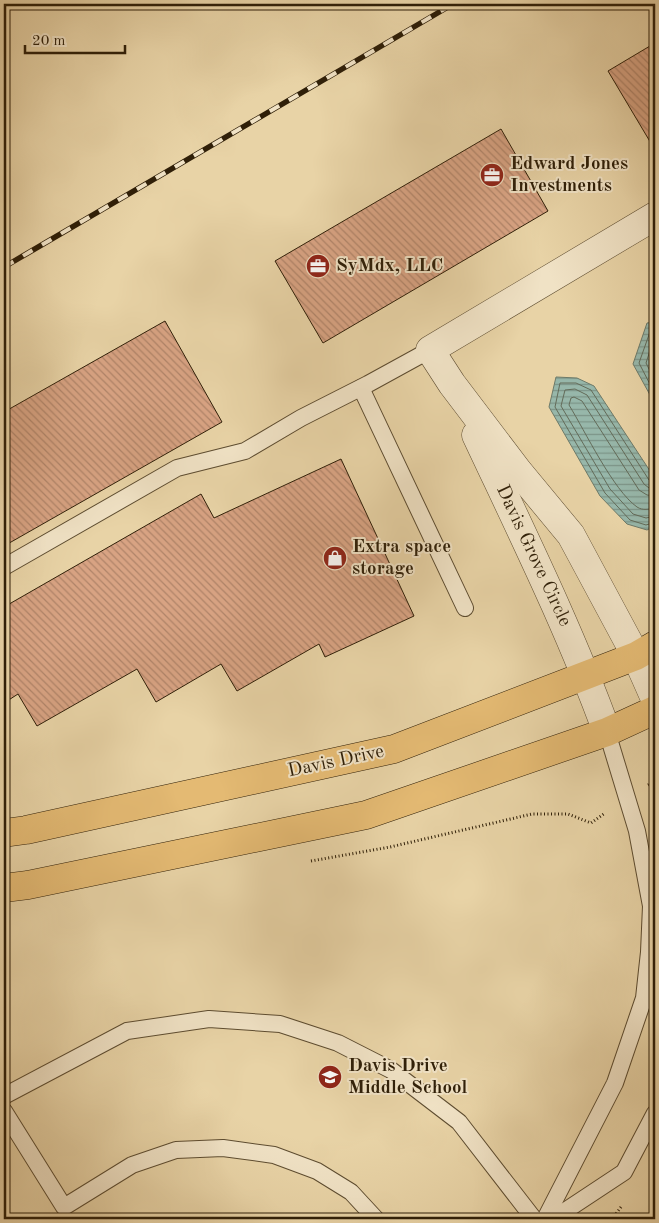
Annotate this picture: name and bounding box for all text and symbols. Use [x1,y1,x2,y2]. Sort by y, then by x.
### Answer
scale bar [25,22,125,54]
text: 20 m [32,34,66,49]
place label: Edward Jones Investments [510,155,628,196]
office icon: Edward Jones Investments [479,162,505,188]
office icon: SyMdx, LLC [305,253,331,279]
place label: SyMdx, LLC [336,257,443,276]
street label: Davis Grove Circle [492,482,574,630]
place label: Extra space storage [352,538,451,579]
shop icon: Extra space storage [322,545,348,571]
street label: Davis Drive [286,743,386,781]
place label: Davis Drive Middle School [348,1057,468,1098]
school or university icon: Davis Drive Middle School [317,1064,343,1090]

